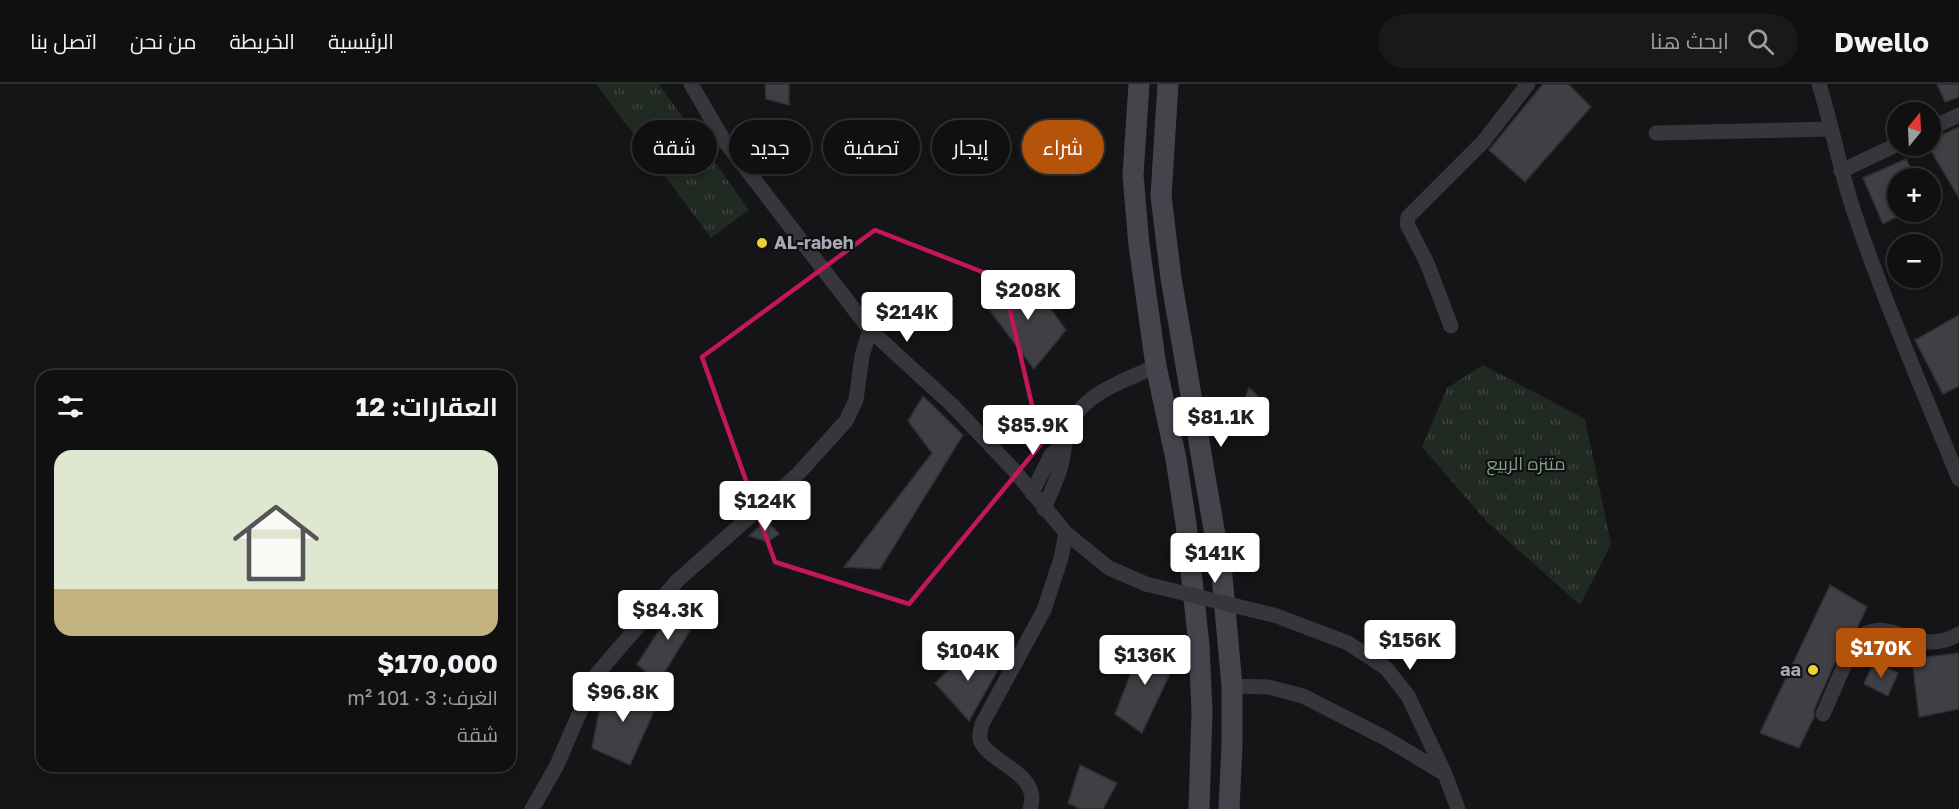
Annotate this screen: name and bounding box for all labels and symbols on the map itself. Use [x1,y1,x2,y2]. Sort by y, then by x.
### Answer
north arrow [1887,102,1941,156]
place label: AL-rabeh [774,231,854,253]
marker: AL-rabeh [755,236,769,250]
pin: $208K [986,270,1070,321]
pin: $214K [865,292,949,343]
pin: $81.1K [1172,397,1270,448]
pin: $85.9K [984,405,1082,456]
park label: متنزه الربيع [1486,452,1566,476]
pin: $124K [723,481,807,532]
pin: $141K [1173,533,1257,584]
pin: $84.3K [619,590,717,641]
pin: $156K [1368,620,1452,671]
pin: $170K [1839,628,1923,679]
pin: $104K [926,631,1010,682]
pin: $136K [1103,635,1187,686]
place label: aa [1780,658,1801,680]
marker: aa [1806,663,1820,677]
pin: $96.8K [574,672,672,723]

